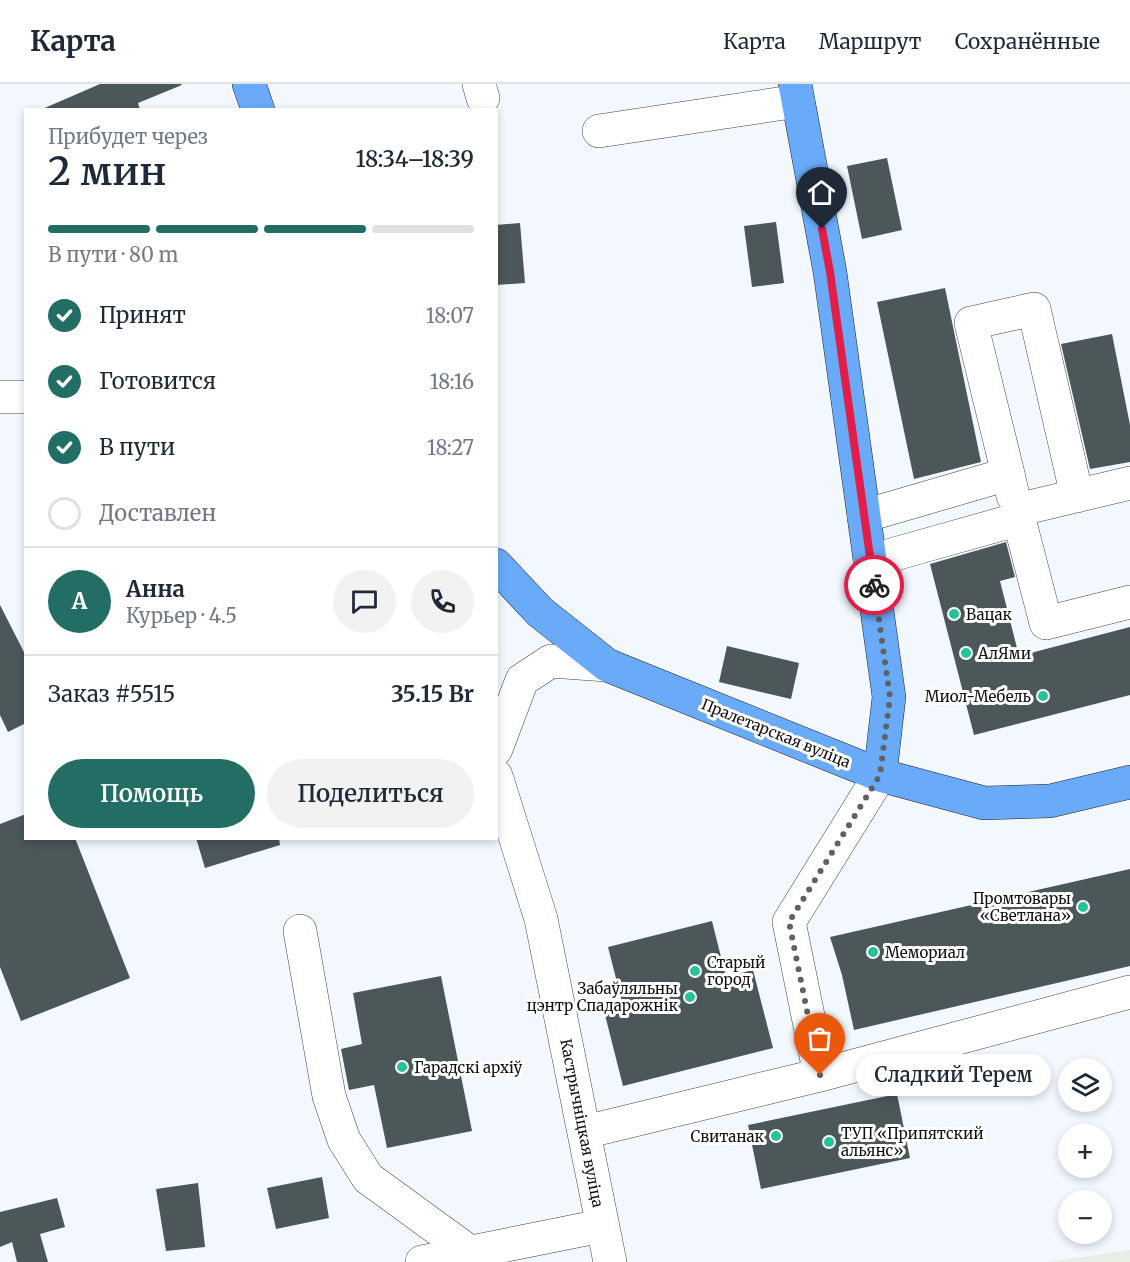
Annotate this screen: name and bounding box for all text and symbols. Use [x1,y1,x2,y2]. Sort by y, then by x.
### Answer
text: Карта [30,23,116,59]
text: Карта [723,28,786,55]
text: Маршрут [819,28,922,55]
text: Сохранённые [955,28,1100,55]
text: Прибудет через [48,124,208,149]
text: 18:34–18:39 [356,145,474,173]
text: 2 мин [48,147,166,196]
pin [796,167,847,229]
icon: home [805,176,838,209]
text: В пути · 80 m [48,242,178,267]
icon: check [48,299,81,332]
text: Принят [99,301,186,329]
text: 18:07 [426,303,474,328]
icon: check [48,365,81,398]
text: Готовится [99,367,216,395]
text: 18:16 [430,369,474,394]
icon: check [48,431,81,464]
text: В пути [99,433,175,461]
text: 18:27 [427,435,474,460]
text: Доставлен [99,499,216,527]
courier [844,555,904,615]
icon: bike [858,569,891,602]
button: chat [333,570,396,633]
button: phone [411,570,474,633]
text: Анна [126,575,185,603]
text: А [72,587,87,615]
text: Курьер · 4.5 [126,603,237,628]
place label: Вацак [966,605,1013,624]
marker: Вацак [947,607,961,621]
place label: АлЯми [977,644,1031,663]
marker: АлЯми [959,646,973,660]
text: Заказ #5515 [48,680,175,708]
text: 35.15 Br [391,680,474,708]
place label: Миол-Мебель [925,687,1031,706]
marker: Миол-Мебель [1036,689,1050,703]
street label: Пралетарская вуліца [699,694,853,772]
button: Помощь [48,759,255,828]
button: Поделиться [267,759,474,828]
place label: Промтовары «Светлана» [973,889,1071,925]
marker: Промтовары «Светлана» [1076,900,1090,914]
place label: Мемориал [885,943,965,962]
marker: Мемориал [866,945,880,959]
place label: Старый город [707,953,765,989]
marker: Старый город [688,964,702,978]
place label: Забаўляльны цэнтр Спадарожнік [527,979,678,1015]
marker: Забаўляльны цэнтр Спадарожнік [683,990,697,1004]
pin [794,1013,845,1075]
icon: bag [803,1022,836,1055]
street label: Кастрычніцкая вуліца [556,1037,608,1209]
callout: Сладкий Терем [856,1054,1051,1096]
place label: Гарадскі архіў [414,1058,523,1077]
map controls [1058,1058,1112,1244]
button: layers [1058,1058,1112,1112]
marker: Гарадскі архіў [395,1060,409,1074]
text: Сладкий Терем [874,1062,1033,1087]
place label: ТУП «Припятский альянс» [841,1124,984,1160]
button: + [1058,1124,1112,1178]
place label: Свитанак [691,1127,764,1146]
marker: Свитанак [769,1129,783,1143]
marker: ТУП «Припятский альянс» [822,1135,836,1149]
button: − [1058,1190,1112,1244]

